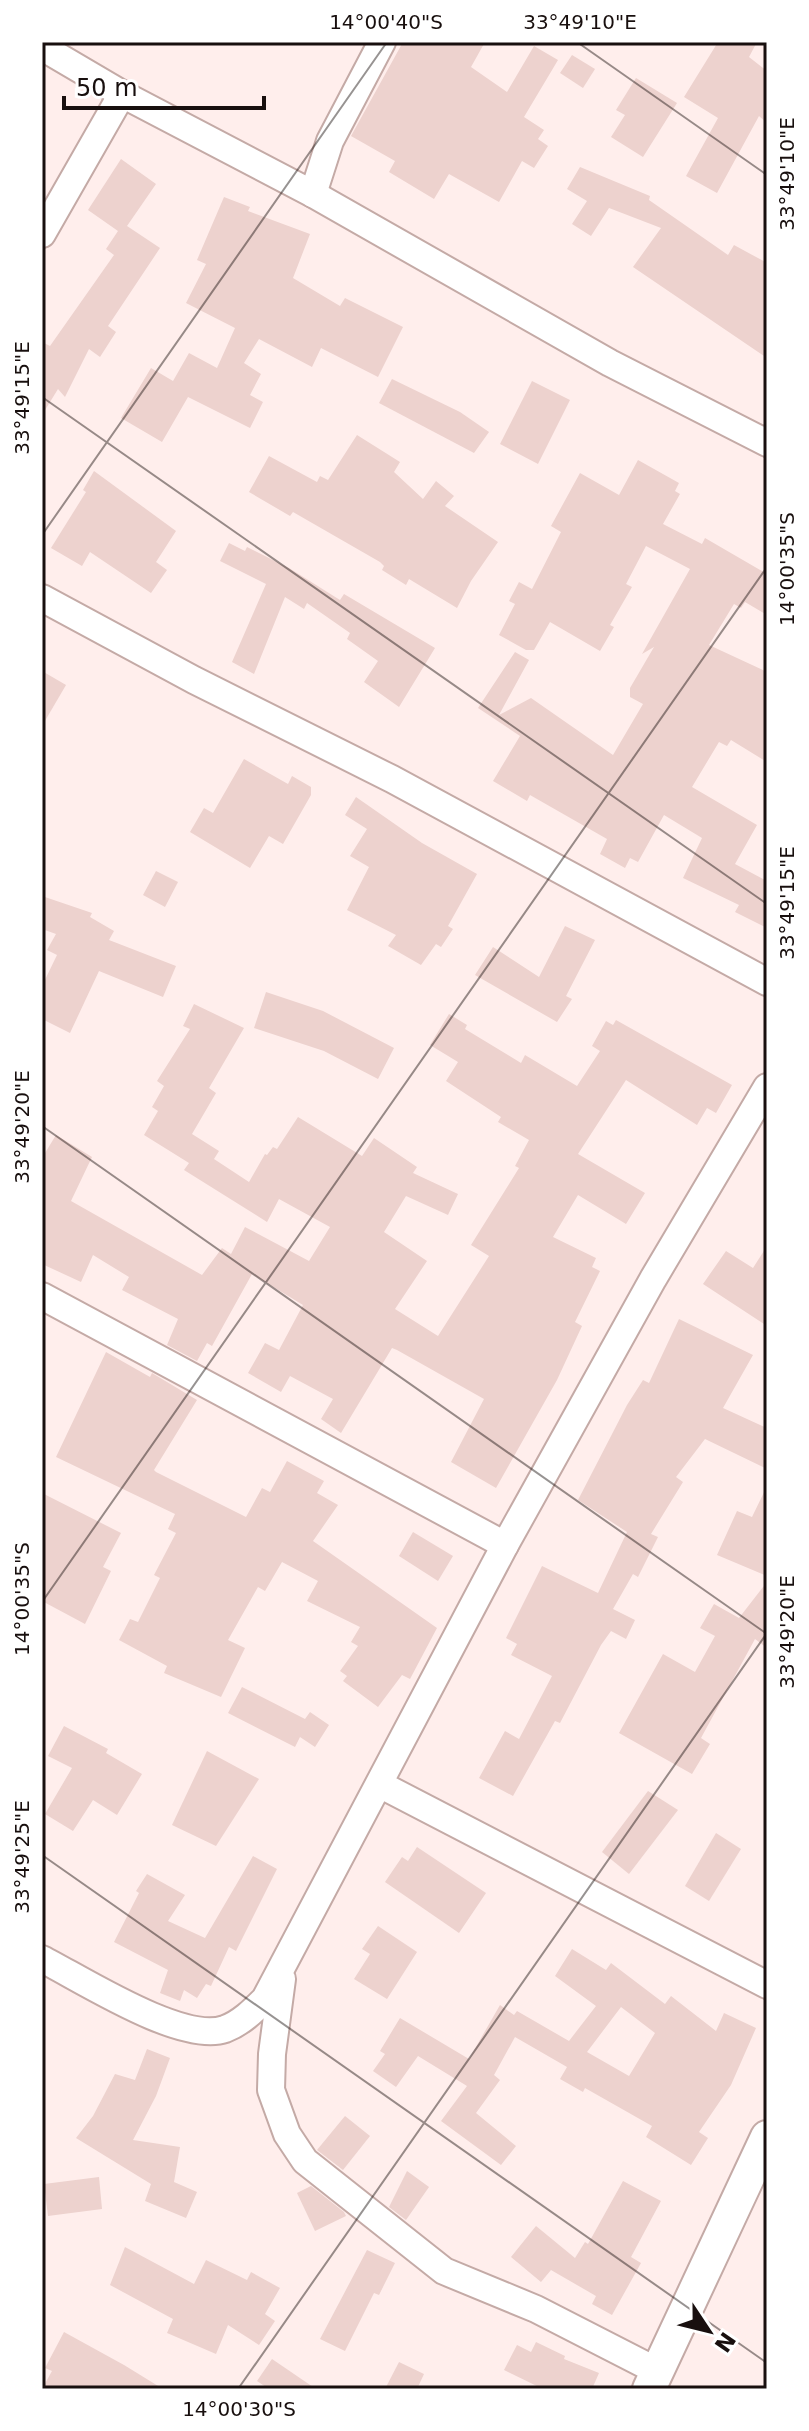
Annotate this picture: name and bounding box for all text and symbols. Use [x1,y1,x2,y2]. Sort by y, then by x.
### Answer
text: 14°00'40"S [329,10,443,34]
text: 33°49'10"E [523,10,637,34]
scale bar [64,60,264,110]
text: 50 m [76,74,138,102]
text: 33°49'10"E [775,117,799,231]
text: 33°49'15"E [10,341,34,455]
text: 14°00'35"S [775,512,799,626]
text: 33°49'15"E [775,846,799,960]
text: 33°49'20"E [10,1070,34,1184]
text: 14°00'35"S [10,1542,34,1656]
text: 33°49'20"E [775,1575,799,1689]
text: 33°49'25"E [10,1800,34,1914]
north arrow [669,2291,749,2371]
text: N [709,2327,740,2357]
text: 14°00'30"S [182,2397,296,2421]

